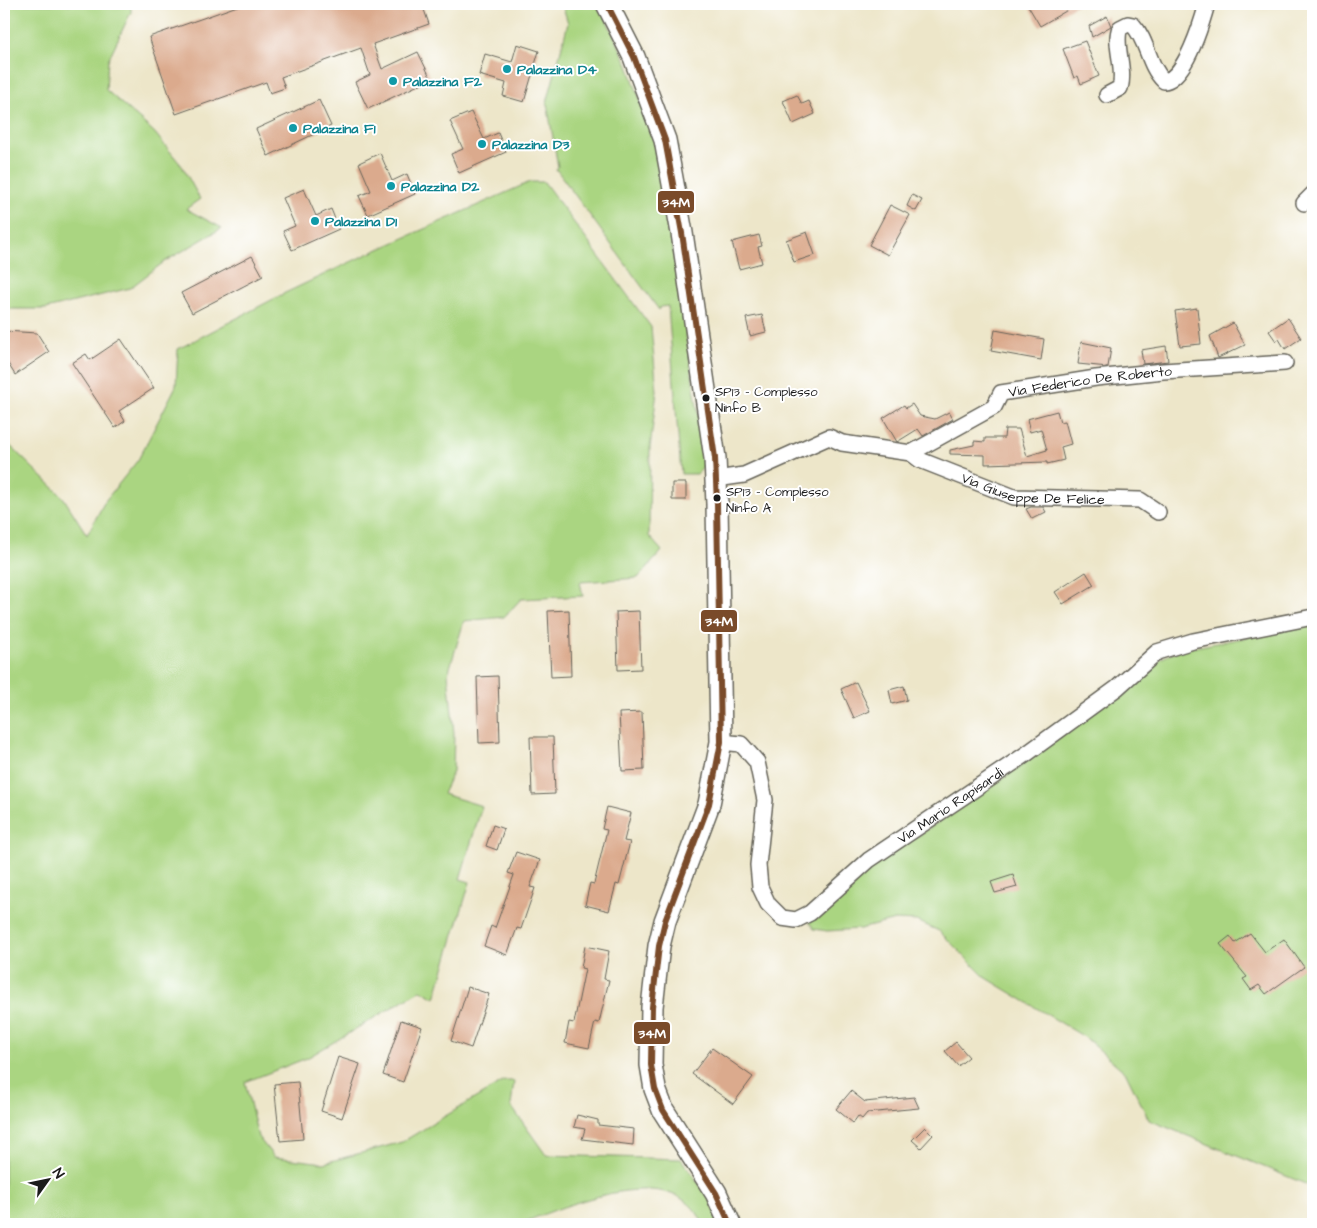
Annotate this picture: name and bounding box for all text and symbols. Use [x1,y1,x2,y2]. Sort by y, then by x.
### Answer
place label: Palazzina D4 [517,60,597,80]
marker: Palazzina D4 [501,63,513,75]
place label: Palazzina F2 [403,72,483,92]
marker: Palazzina F2 [387,75,399,87]
place label: Palazzina F1 [303,119,376,139]
marker: Palazzina F1 [287,122,299,134]
place label: Palazzina D3 [492,135,570,155]
marker: Palazzina D3 [476,138,488,150]
place label: Palazzina D2 [401,177,480,197]
marker: Palazzina D2 [385,180,397,192]
line badge: 34M [657,190,695,214]
text: 34M [661,193,691,213]
place label: Palazzina D1 [325,212,397,232]
marker: Palazzina D1 [309,215,321,227]
street label: Via Federico De Roberto [1007,361,1173,403]
place label: SP13 - Complesso Ninfo B [715,383,818,417]
marker: SP13 - Complesso Ninfo B [701,393,711,403]
street label: Via Giuseppe De Felice [958,468,1105,510]
place label: SP13 - Complesso Ninfo A [726,483,829,517]
marker: SP13 - Complesso Ninfo A [712,493,722,503]
line badge: 34M [700,609,738,633]
text: 34M [704,612,734,632]
street label: Via Mario Rapisardi [894,763,1008,849]
line badge: 34M [633,1021,671,1045]
text: 34M [637,1024,667,1044]
north arrow [22,1156,72,1206]
text: N [47,1164,69,1183]

